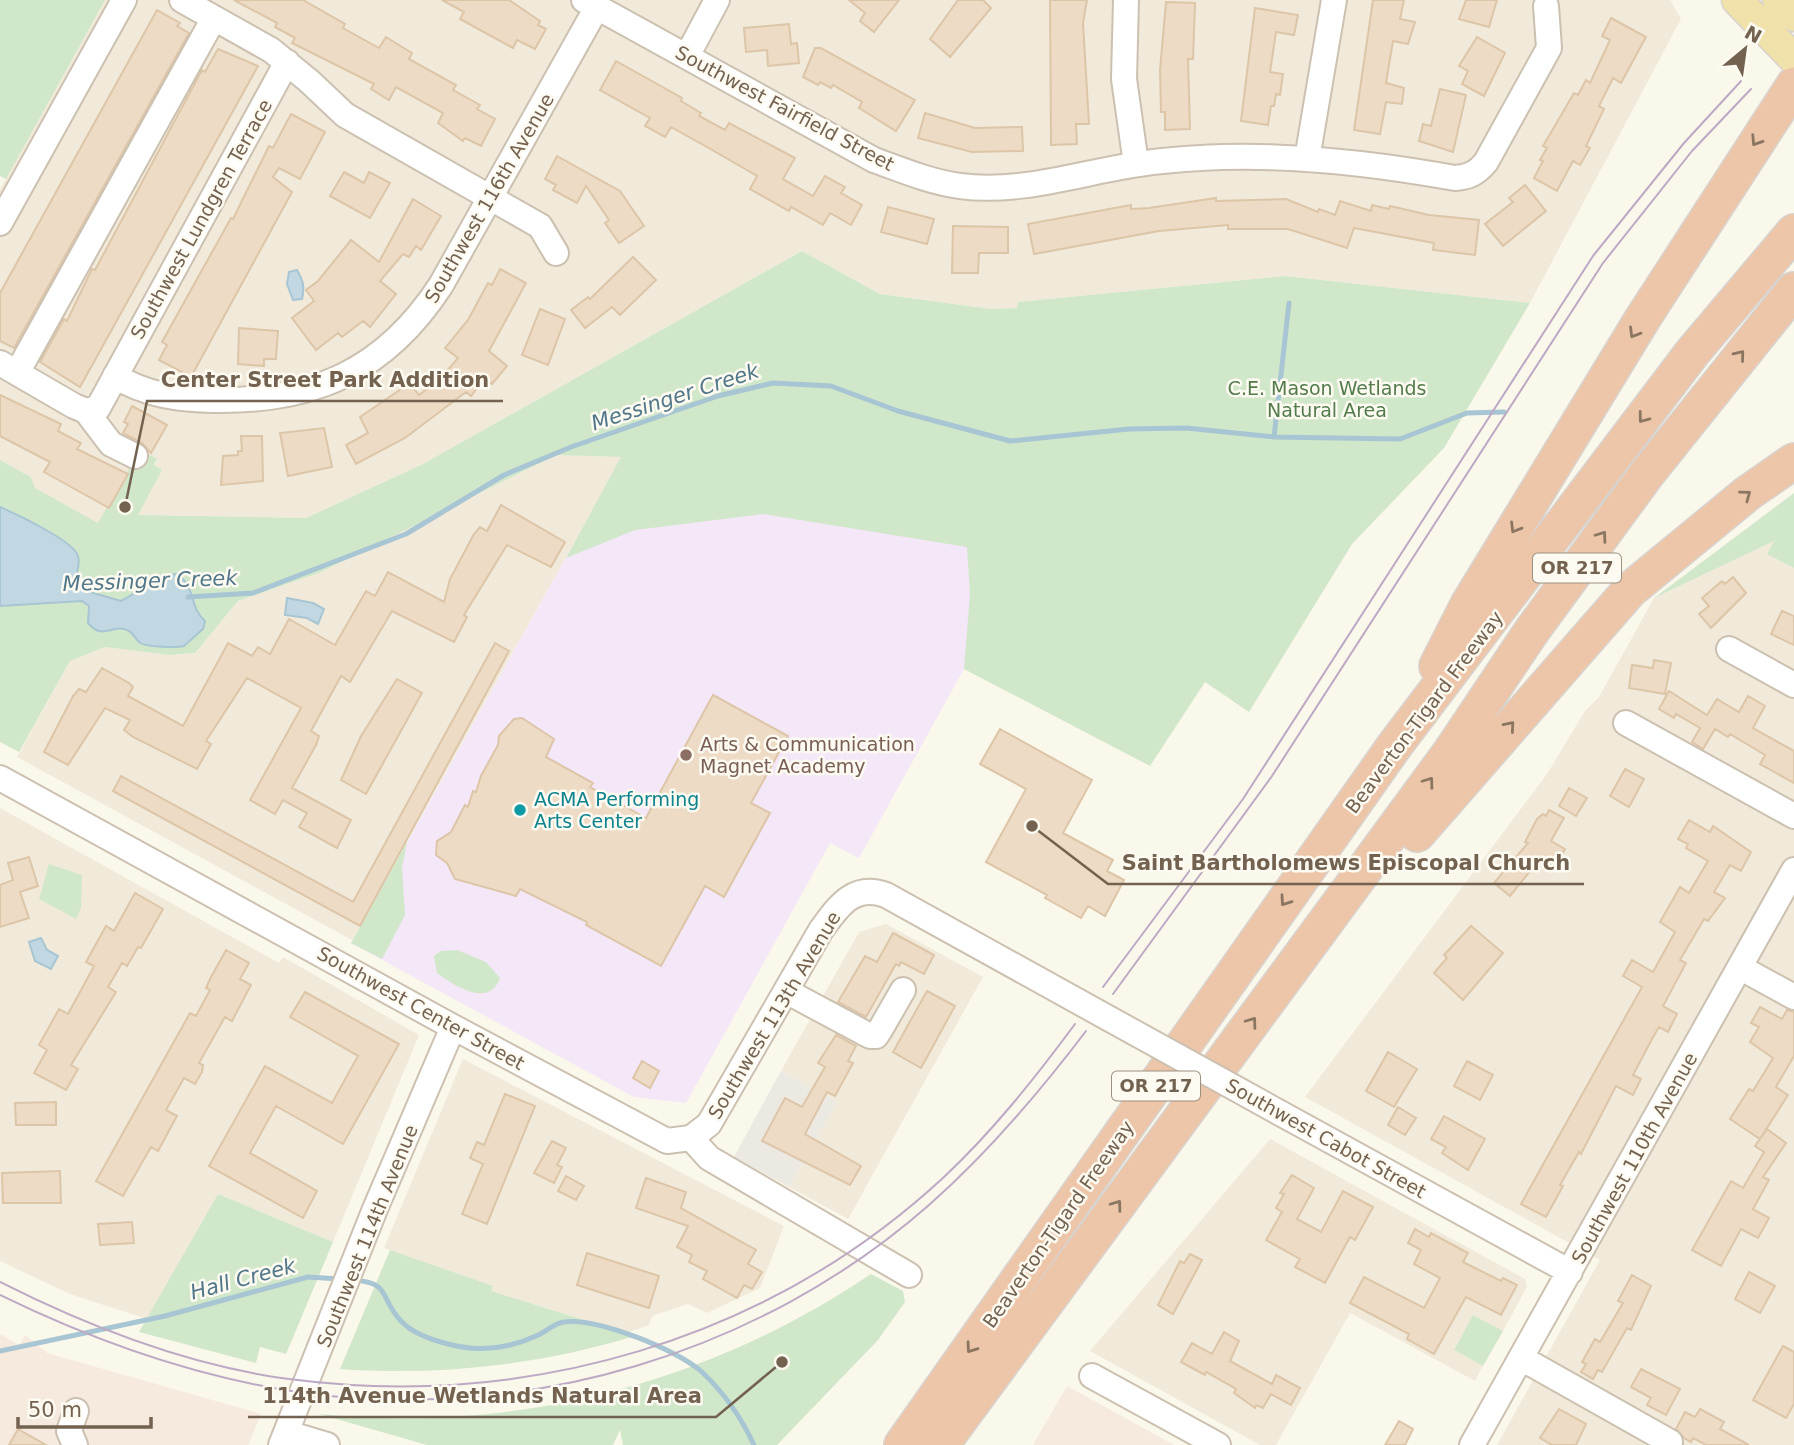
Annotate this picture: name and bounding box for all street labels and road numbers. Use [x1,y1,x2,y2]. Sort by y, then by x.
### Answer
street label: Southwest Fairfield Street [672,41,898,175]
street label: Southwest 116th Avenue [420,89,558,307]
street label: Southwest Lundgren Terrace [126,95,276,343]
road number: OR 217 [1533,554,1621,582]
street label: Beaverton-Tigard Freeway [1341,606,1507,818]
street label: Southwest 113th Avenue [703,907,845,1123]
street label: Southwest Center Street [314,942,528,1074]
street label: Southwest 110th Avenue [1567,1048,1701,1268]
road number: OR 217 [1112,1072,1200,1100]
street label: Southwest Cabot Street [1222,1074,1430,1202]
street label: Beaverton-Tigard Freeway [978,1116,1138,1332]
street label: Southwest 114th Avenue [312,1121,422,1351]

